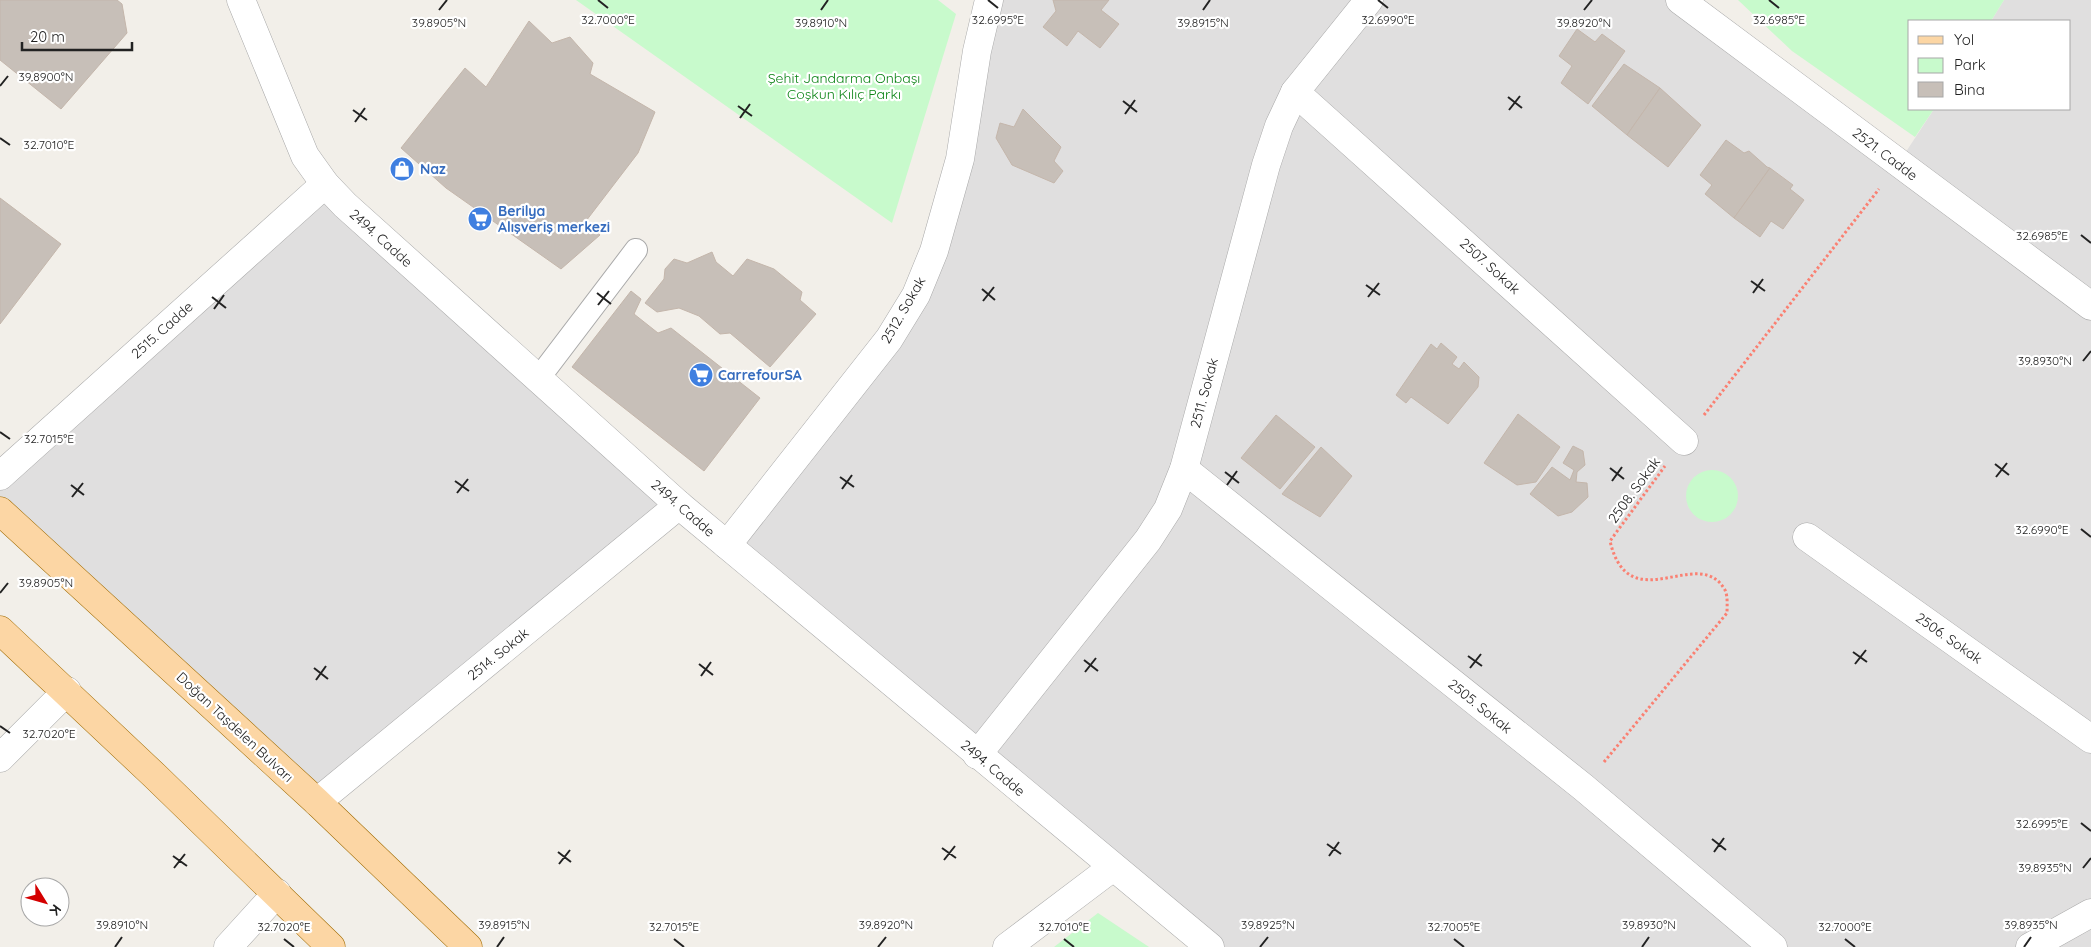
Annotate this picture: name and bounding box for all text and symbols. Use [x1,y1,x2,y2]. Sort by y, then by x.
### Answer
text: 32.7000°E [581,12,635,27]
text: 32.6995°E [972,12,1024,27]
text: 32.6990°E [1362,12,1415,27]
text: 32.6985°E [1753,12,1805,27]
text: 39.8905°N [412,15,466,30]
text: 39.8910°N [795,15,847,30]
text: 39.8915°N [1177,15,1229,30]
text: 39.8920°N [1557,15,1611,30]
scale bar [22,20,132,52]
legend [1908,20,2071,110]
text: 20 m [30,27,65,46]
text: Yol [1954,30,1974,49]
text: Park [1954,55,1986,74]
text: 39.8900°N [19,69,73,84]
park label: Şehit Jandarma Onbaşı Coşkun Kılıç Parkı [768,69,920,103]
text: Bina [1954,80,1985,99]
street label: 2521. Cadde [1849,124,1921,184]
text: 32.7010°E [24,137,75,152]
shop icon: Naz [389,156,415,182]
place label: Naz [420,160,446,178]
place label: Berilya Alışveriş merkezi [498,202,610,236]
street label: 2494. Cadde [346,205,416,271]
supermarket icon: Berilya Alışveriş merkezi [467,206,493,232]
text: 32.6985°E [2016,228,2068,243]
street label: 2507. Sokak [1456,234,1524,298]
street label: 2512. Sokak [877,273,929,347]
street label: 2515. Cadde [127,298,197,362]
text: 39.8930°N [2018,353,2072,368]
street label: 2511. Sokak [1186,356,1222,430]
supermarket icon: CarrefourSA [688,362,714,388]
place label: CarrefourSA [718,366,802,384]
text: 32.7015°E [24,431,74,446]
street label: 2508. Sokak [1604,453,1664,527]
street label: 2494. Cadde [647,475,719,541]
text: 32.6990°E [2016,522,2069,537]
text: 39.8905°N [19,575,73,590]
street label: 2506. Sokak [1912,608,1986,668]
street label: 2514. Sokak [464,624,532,684]
street label: Doğan Taşdelen Bulvarı [173,668,297,786]
street label: 2505. Sokak [1444,675,1516,737]
text: 32.7020°E [23,726,76,741]
street label: 2494. Cadde [957,736,1029,800]
text: 32.6995°E [2016,816,2068,831]
text: 39.8935°N [2018,860,2072,875]
north arrow [20,877,70,927]
text: K [45,901,65,919]
text: 39.8910°N [96,917,148,932]
text: 39.8915°N [478,917,530,932]
text: 39.8920°N [859,917,913,932]
text: 39.8925°N [1241,917,1295,932]
text: 39.8930°N [1622,917,1676,932]
text: 39.8935°N [2004,917,2058,932]
text: 32.7020°E [258,919,311,934]
text: 32.7015°E [649,919,699,934]
text: 32.7010°E [1039,919,1090,934]
text: 32.7005°E [1428,919,1481,934]
text: 32.7000°E [1818,919,1872,934]

